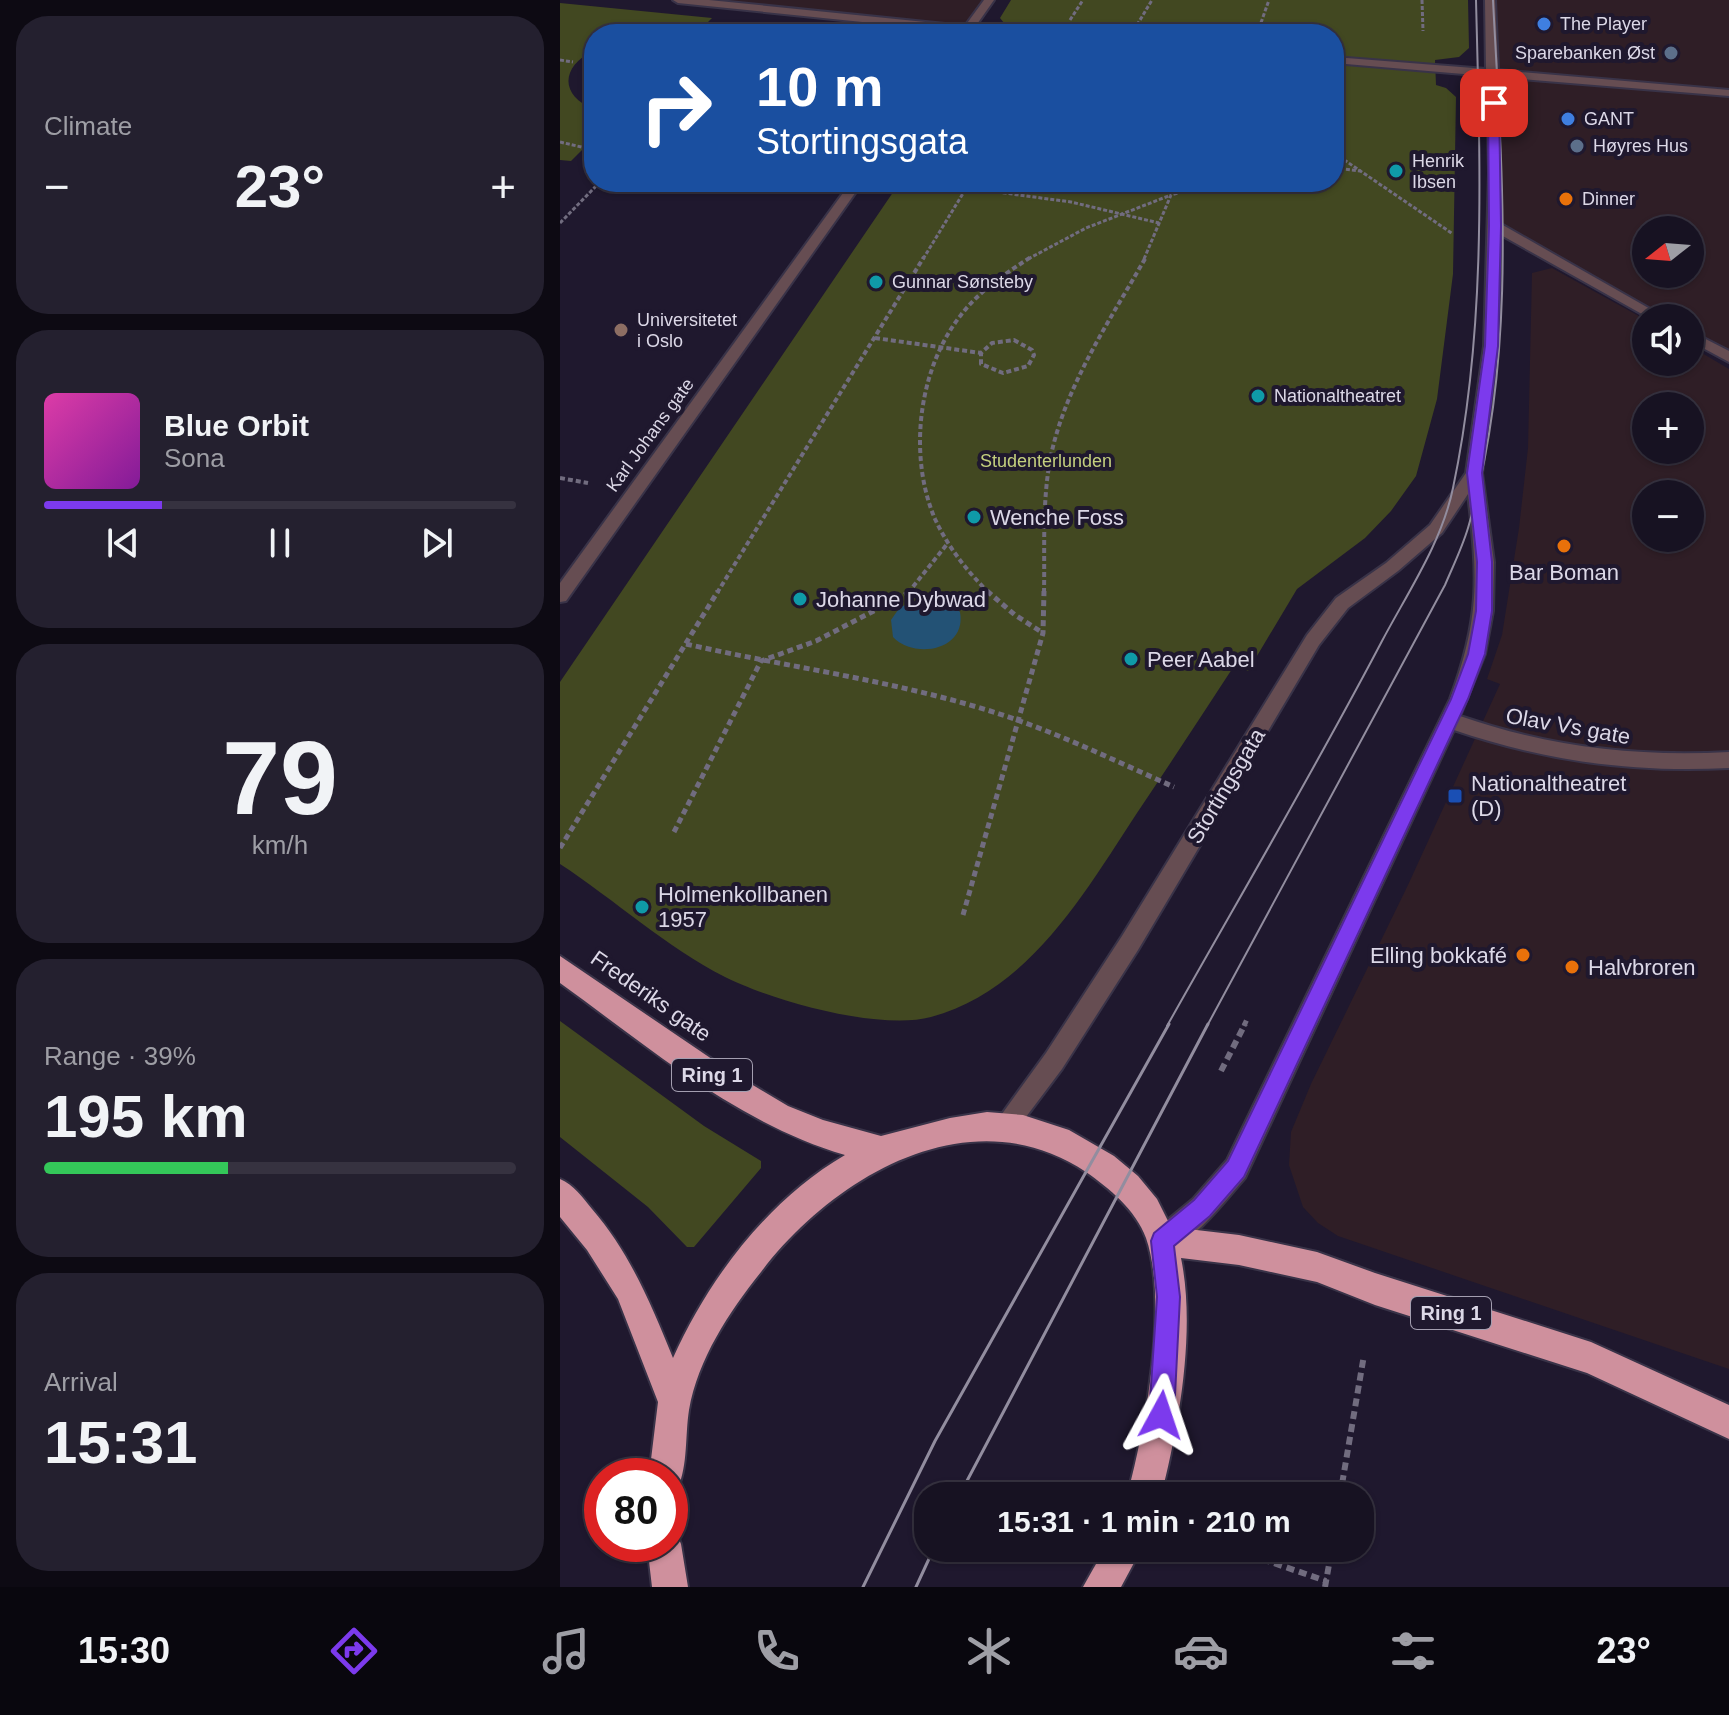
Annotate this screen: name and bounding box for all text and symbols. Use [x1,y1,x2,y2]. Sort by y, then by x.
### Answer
place label: The Player [1560,14,1647,34]
marker: The Player [1535,15,1553,33]
place label: Sparebanken Øst [1515,43,1655,63]
marker: Sparebanken Øst [1662,44,1680,62]
text: 10 m [756,55,884,118]
icon: right [624,56,728,160]
pin [1460,69,1528,137]
icon: arrive [1472,81,1516,125]
place label: GANT [1584,109,1634,129]
marker: GANT [1559,110,1577,128]
text: Climate [44,111,132,141]
text: Stortingsgata [756,121,968,162]
place label: Høyres Hus [1593,136,1688,156]
marker: Høyres Hus [1568,137,1586,155]
place label: Henrik Ibsen [1412,151,1465,192]
text: 23° [235,153,325,220]
text: − [44,162,70,211]
text: + [490,162,516,211]
marker: Henrik Ibsen [1387,162,1405,180]
place label: Dinner [1582,189,1635,209]
marker: Dinner [1557,190,1575,208]
north arrow [1632,216,1704,288]
map controls [1632,216,1704,552]
place label: Gunnar Sønsteby [892,272,1033,292]
marker: Gunnar Sønsteby [867,273,885,291]
button: sound [1632,304,1704,376]
place label: Universitetet i Oslo [637,310,737,351]
marker: Universitetet i Oslo [612,321,630,339]
street label: Karl Johans gate [602,374,698,496]
place label: Nationaltheatret [1274,386,1401,406]
marker: Nationaltheatret [1249,387,1267,405]
button: + [1632,392,1704,464]
text: Blue Orbit [164,409,309,442]
text: Sona [164,443,225,473]
park label: Studenterlunden [980,451,1112,471]
button: − [1632,480,1704,552]
place label: Wenche Foss [990,505,1124,530]
marker: Wenche Foss [965,508,983,526]
icon: previous [101,521,145,565]
icon: pause [258,521,302,565]
icon: next [415,521,459,565]
marker: Bar Boman [1555,537,1573,555]
place label: Bar Boman [1509,560,1619,585]
place label: Johanne Dybwad [816,587,986,612]
marker: Johanne Dybwad [791,590,809,608]
place label: Peer Aabel [1147,647,1255,672]
marker: Peer Aabel [1122,650,1140,668]
street label: Olav Vs gate [1504,703,1632,749]
text: 79 [222,720,338,836]
street label: Stortingsgata [1182,723,1270,848]
place label: Nationaltheatret (D) [1471,771,1626,821]
marker: Nationaltheatret (D) [1446,787,1464,805]
text: km/h [252,830,308,860]
place label: Holmenkollbanen 1957 [658,882,828,932]
marker: Holmenkollbanen 1957 [633,898,651,916]
place label: Elling bokkafé [1370,943,1507,968]
street label: Frederiks gate [586,945,716,1047]
marker: Elling bokkafé [1514,946,1532,964]
place label: Halvbroren [1588,955,1696,980]
marker: Halvbroren [1563,958,1581,976]
text: Range · 39% [44,1041,196,1071]
road number: Ring 1 [672,1059,752,1091]
text: 195 km [44,1083,248,1150]
road number: Ring 1 [1411,1297,1491,1329]
text: Arrival [44,1367,118,1397]
position arrow [1119,1373,1203,1457]
text: 15:31 [44,1409,197,1476]
speed limit sign: 80 [584,1458,688,1562]
text: 15:31 · 1 min · 210 m [997,1505,1291,1538]
icon: directions [326,1623,382,1679]
icon: music [538,1623,594,1679]
icon: phone [749,1623,805,1679]
icon: climate [961,1623,1017,1679]
icon: car [1173,1623,1229,1679]
icon: filters [1385,1623,1441,1679]
text: 15:30 [78,1630,170,1671]
text: 23° [1597,1630,1651,1671]

